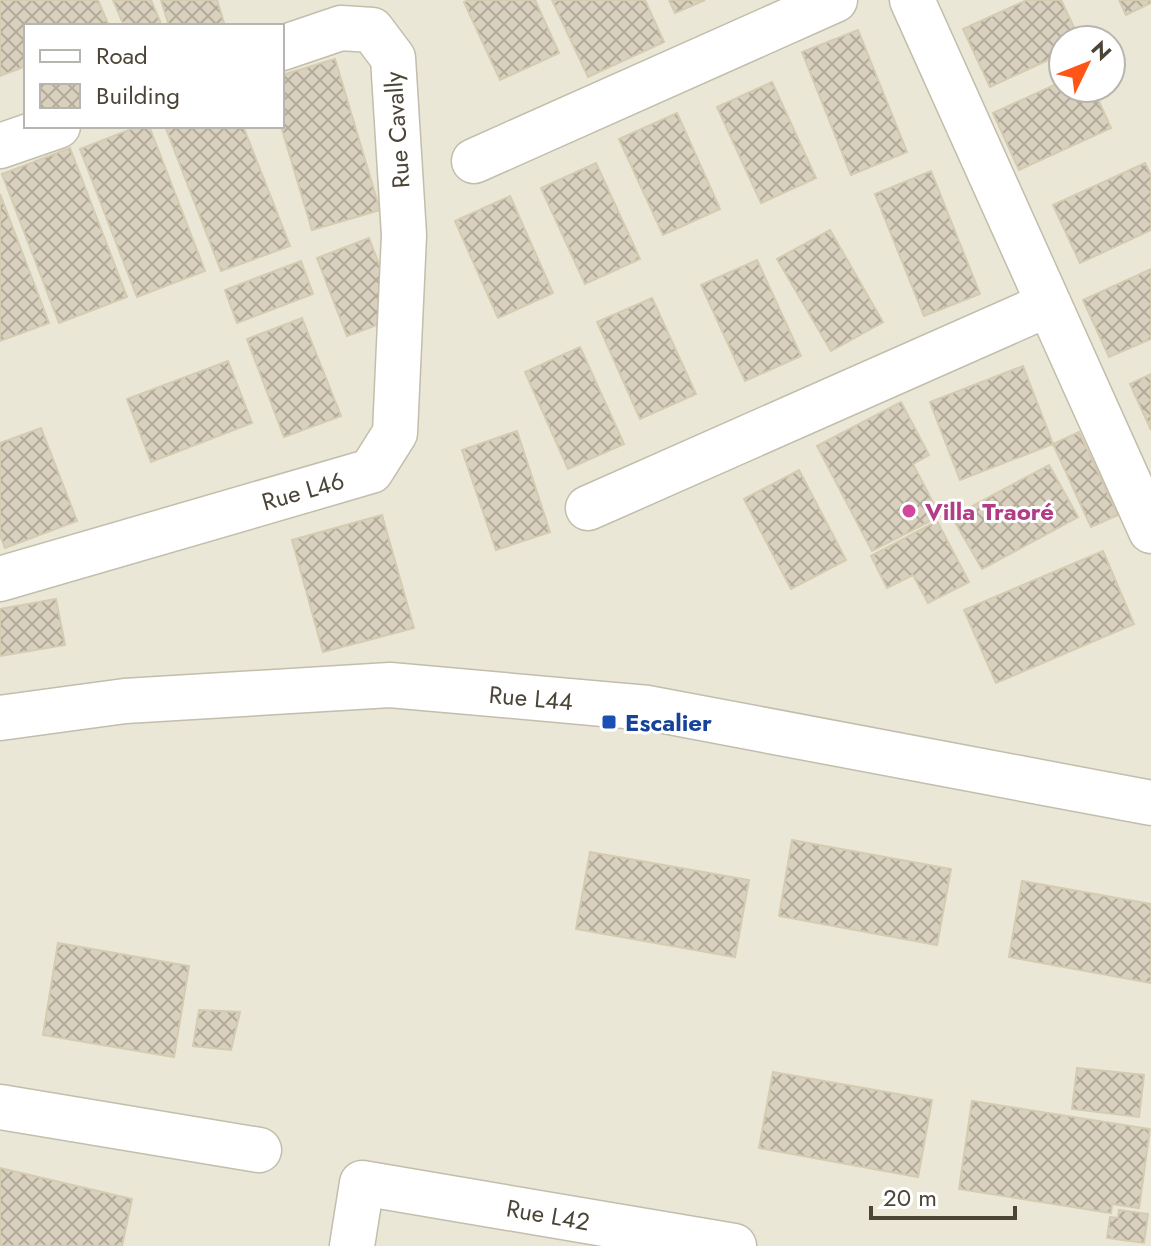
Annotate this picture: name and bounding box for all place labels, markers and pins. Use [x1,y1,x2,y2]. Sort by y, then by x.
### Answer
place label: Villa Traoré [924,494,1054,529]
marker: Villa Traoré [900,502,918,520]
place label: Escalier [625,705,712,740]
marker: Escalier [600,713,618,731]

